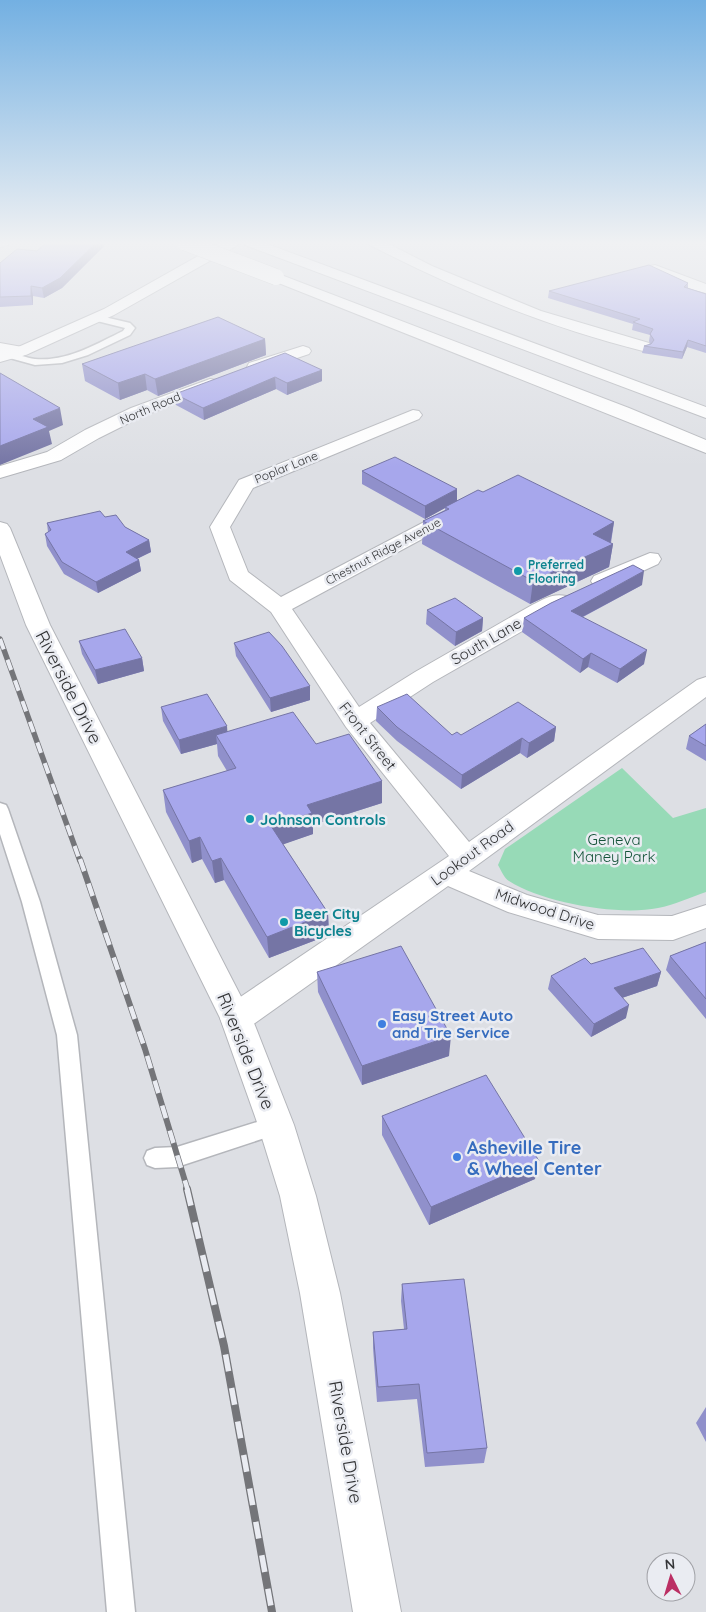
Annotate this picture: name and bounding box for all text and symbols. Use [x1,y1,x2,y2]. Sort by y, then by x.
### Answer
street label: North Road [117,388,183,428]
street label: Poplar Lane [252,447,320,486]
street label: Chestnut Ridge Avenue [323,514,443,588]
place label: Preferred Flooring [528,557,584,586]
marker: Preferred Flooring [512,565,524,577]
street label: South Lane [447,613,525,669]
street label: Riverside Drive [31,627,107,747]
street label: Front Street [335,698,401,774]
place label: Johnson Controls [260,810,386,829]
marker: Johnson Controls [244,813,256,825]
street label: Lookout Road [427,817,517,889]
park label: Geneva Maney Park [573,830,655,866]
street label: Midwood Drive [493,884,597,934]
place label: Beer City Bicycles [294,904,360,940]
marker: Beer City Bicycles [278,916,290,928]
street label: Riverside Drive [212,989,280,1113]
place label: Easy Street Auto and Tire Service [392,1006,513,1042]
marker: Easy Street Auto and Tire Service [376,1018,388,1030]
place label: Asheville Tire & Wheel Center [467,1136,602,1180]
marker: Asheville Tire & Wheel Center [451,1151,463,1163]
street label: Riverside Drive [324,1379,368,1505]
north arrow [646,1552,696,1602]
text: N [664,1555,676,1573]

